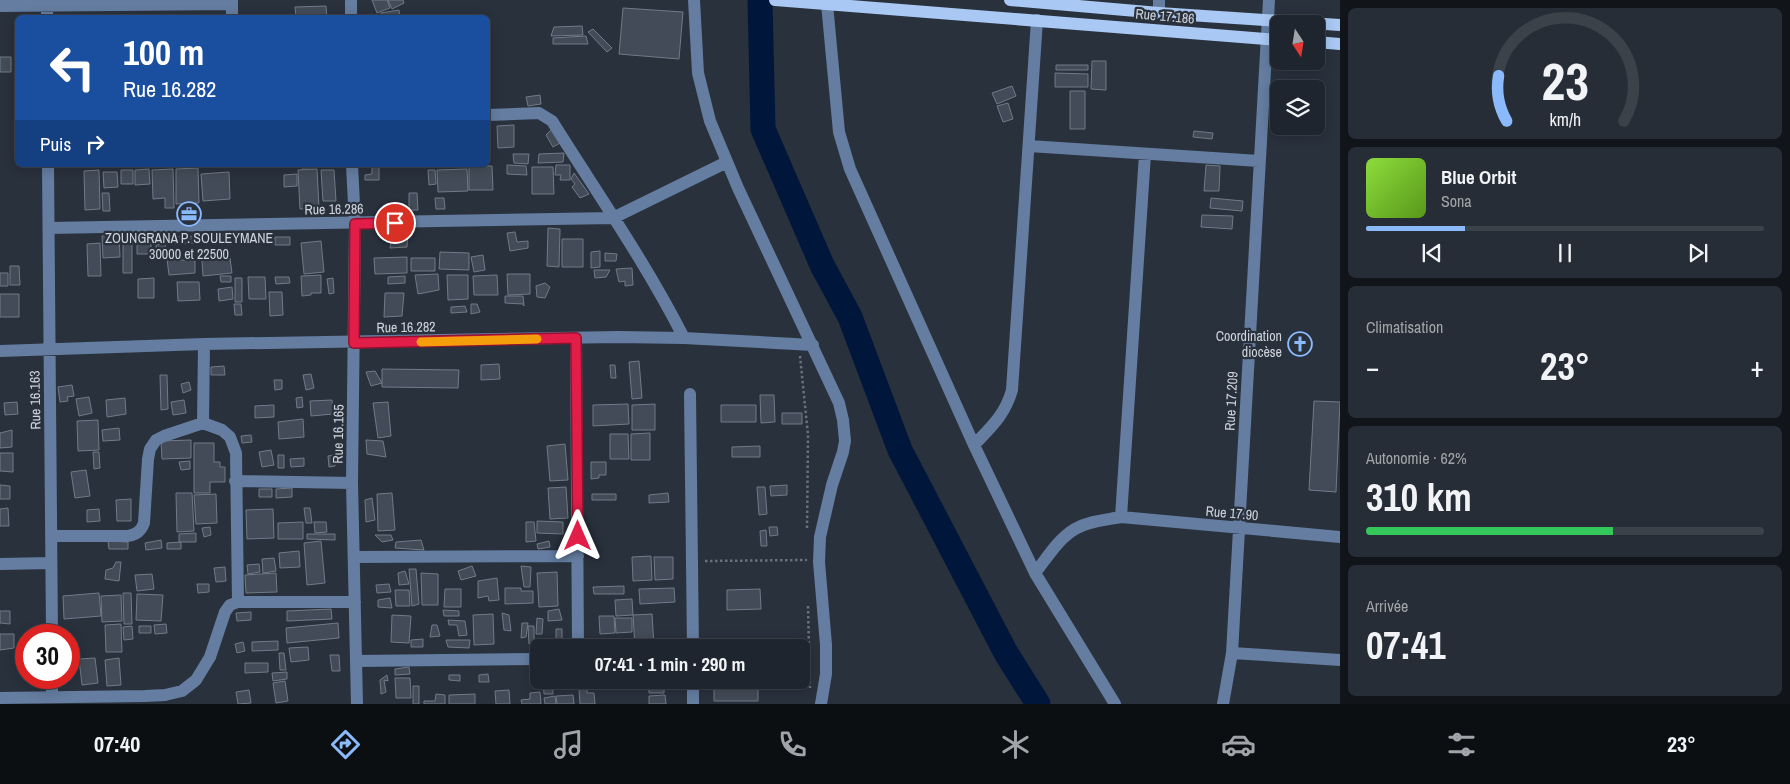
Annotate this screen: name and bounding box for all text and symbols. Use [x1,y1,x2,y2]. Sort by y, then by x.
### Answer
street label: Rue 17.186 [1135,4,1195,28]
north arrow [1270,15,1325,70]
map controls [1270,15,1325,135]
text: 100 m [123,29,204,76]
icon: left [40,35,105,100]
text: 23 [1541,46,1589,116]
text: Rue 16.282 [123,74,216,104]
button: layers [1270,80,1325,135]
text: km/h [1549,108,1581,132]
icon: right [81,130,109,158]
text: Puis [40,131,71,157]
text: Blue Orbit [1441,164,1516,190]
text: Sona [1441,190,1472,212]
street label: Rue 16.286 [304,199,364,219]
office icon: ZOUNGRANA P. SOULEYMANE 30000 et 22500 [176,201,202,227]
pin [374,202,416,244]
icon: arrive [381,209,409,237]
place label: ZOUNGRANA P. SOULEYMANE 30000 et 22500 [105,229,273,263]
icon: previous [1418,239,1446,267]
icon: pause [1551,239,1579,267]
icon: next [1684,239,1712,267]
text: Climatisation [1366,316,1443,338]
street label: Rue 16.282 [376,317,436,337]
place label: Coordination diocèse [1216,327,1282,361]
church icon: Coordination diocèse [1287,331,1313,357]
text: 23° [1540,341,1590,392]
text: − [1366,348,1379,386]
text: + [1751,348,1764,386]
street label: Rue 16.163 [25,370,45,430]
street label: Rue 17.209 [1220,371,1242,431]
street label: Rue 16.165 [328,404,348,464]
text: Autonomie · 62% [1366,447,1467,469]
text: 310 km [1366,472,1472,523]
street label: Rue 17.90 [1205,502,1259,524]
position arrow [551,509,603,561]
text: Arrivée [1366,595,1408,617]
text: 07:41 [1366,620,1446,671]
speed limit sign: 30 [15,624,80,689]
text: 07:41 · 1 min · 290 m [595,651,745,677]
icon: directions [328,727,363,762]
icon: music [551,727,586,762]
icon: phone [775,727,810,762]
icon: climate [998,727,1033,762]
icon: car [1221,727,1256,762]
icon: filters [1444,727,1479,762]
text: 07:40 [94,729,140,759]
text: 23° [1667,729,1696,759]

